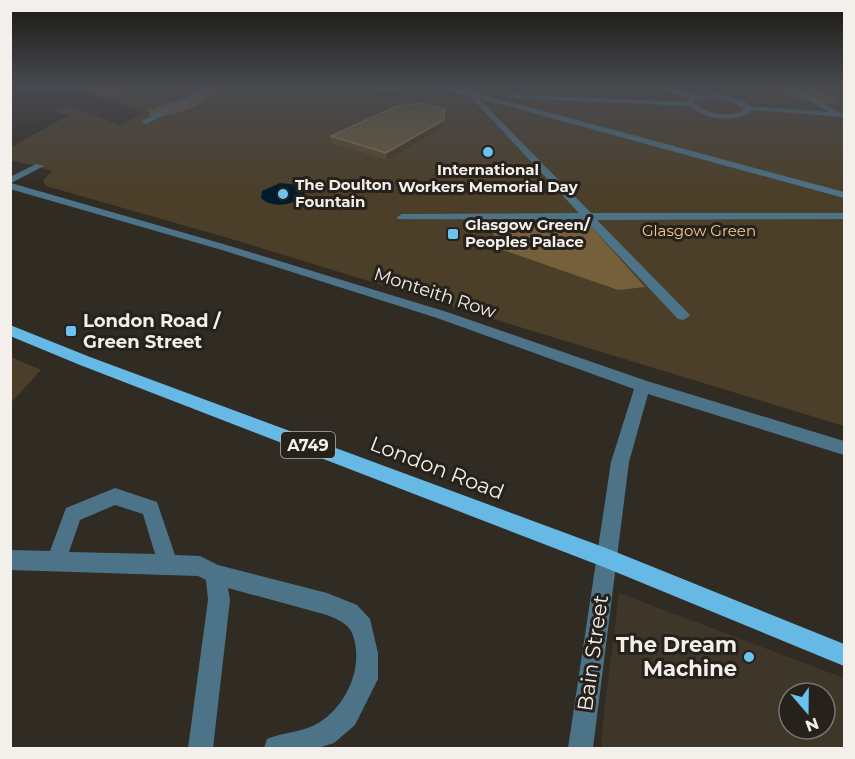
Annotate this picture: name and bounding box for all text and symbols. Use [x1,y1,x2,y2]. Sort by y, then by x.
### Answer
marker: International Workers Memorial Day [481,145,495,159]
place label: International Workers Memorial Day [398,160,579,196]
place label: The Doulton Fountain [295,175,392,211]
marker: The Doulton Fountain [276,187,290,201]
place label: Glasgow Green/ Peoples Palace [465,215,591,251]
park label: Glasgow Green [642,221,756,240]
marker: Glasgow Green/ Peoples Palace [446,227,460,241]
street label: Monteith Row [371,263,499,323]
place label: London Road / Green Street [83,310,221,353]
marker: London Road / Green Street [64,324,78,338]
street label: London Road [367,430,508,505]
road number: A749 [281,432,335,458]
street label: Bain Street [572,593,613,713]
place label: The Dream Machine [616,632,737,681]
marker: The Dream Machine [742,650,756,664]
north arrow [777,681,837,741]
text: N [803,713,821,736]

